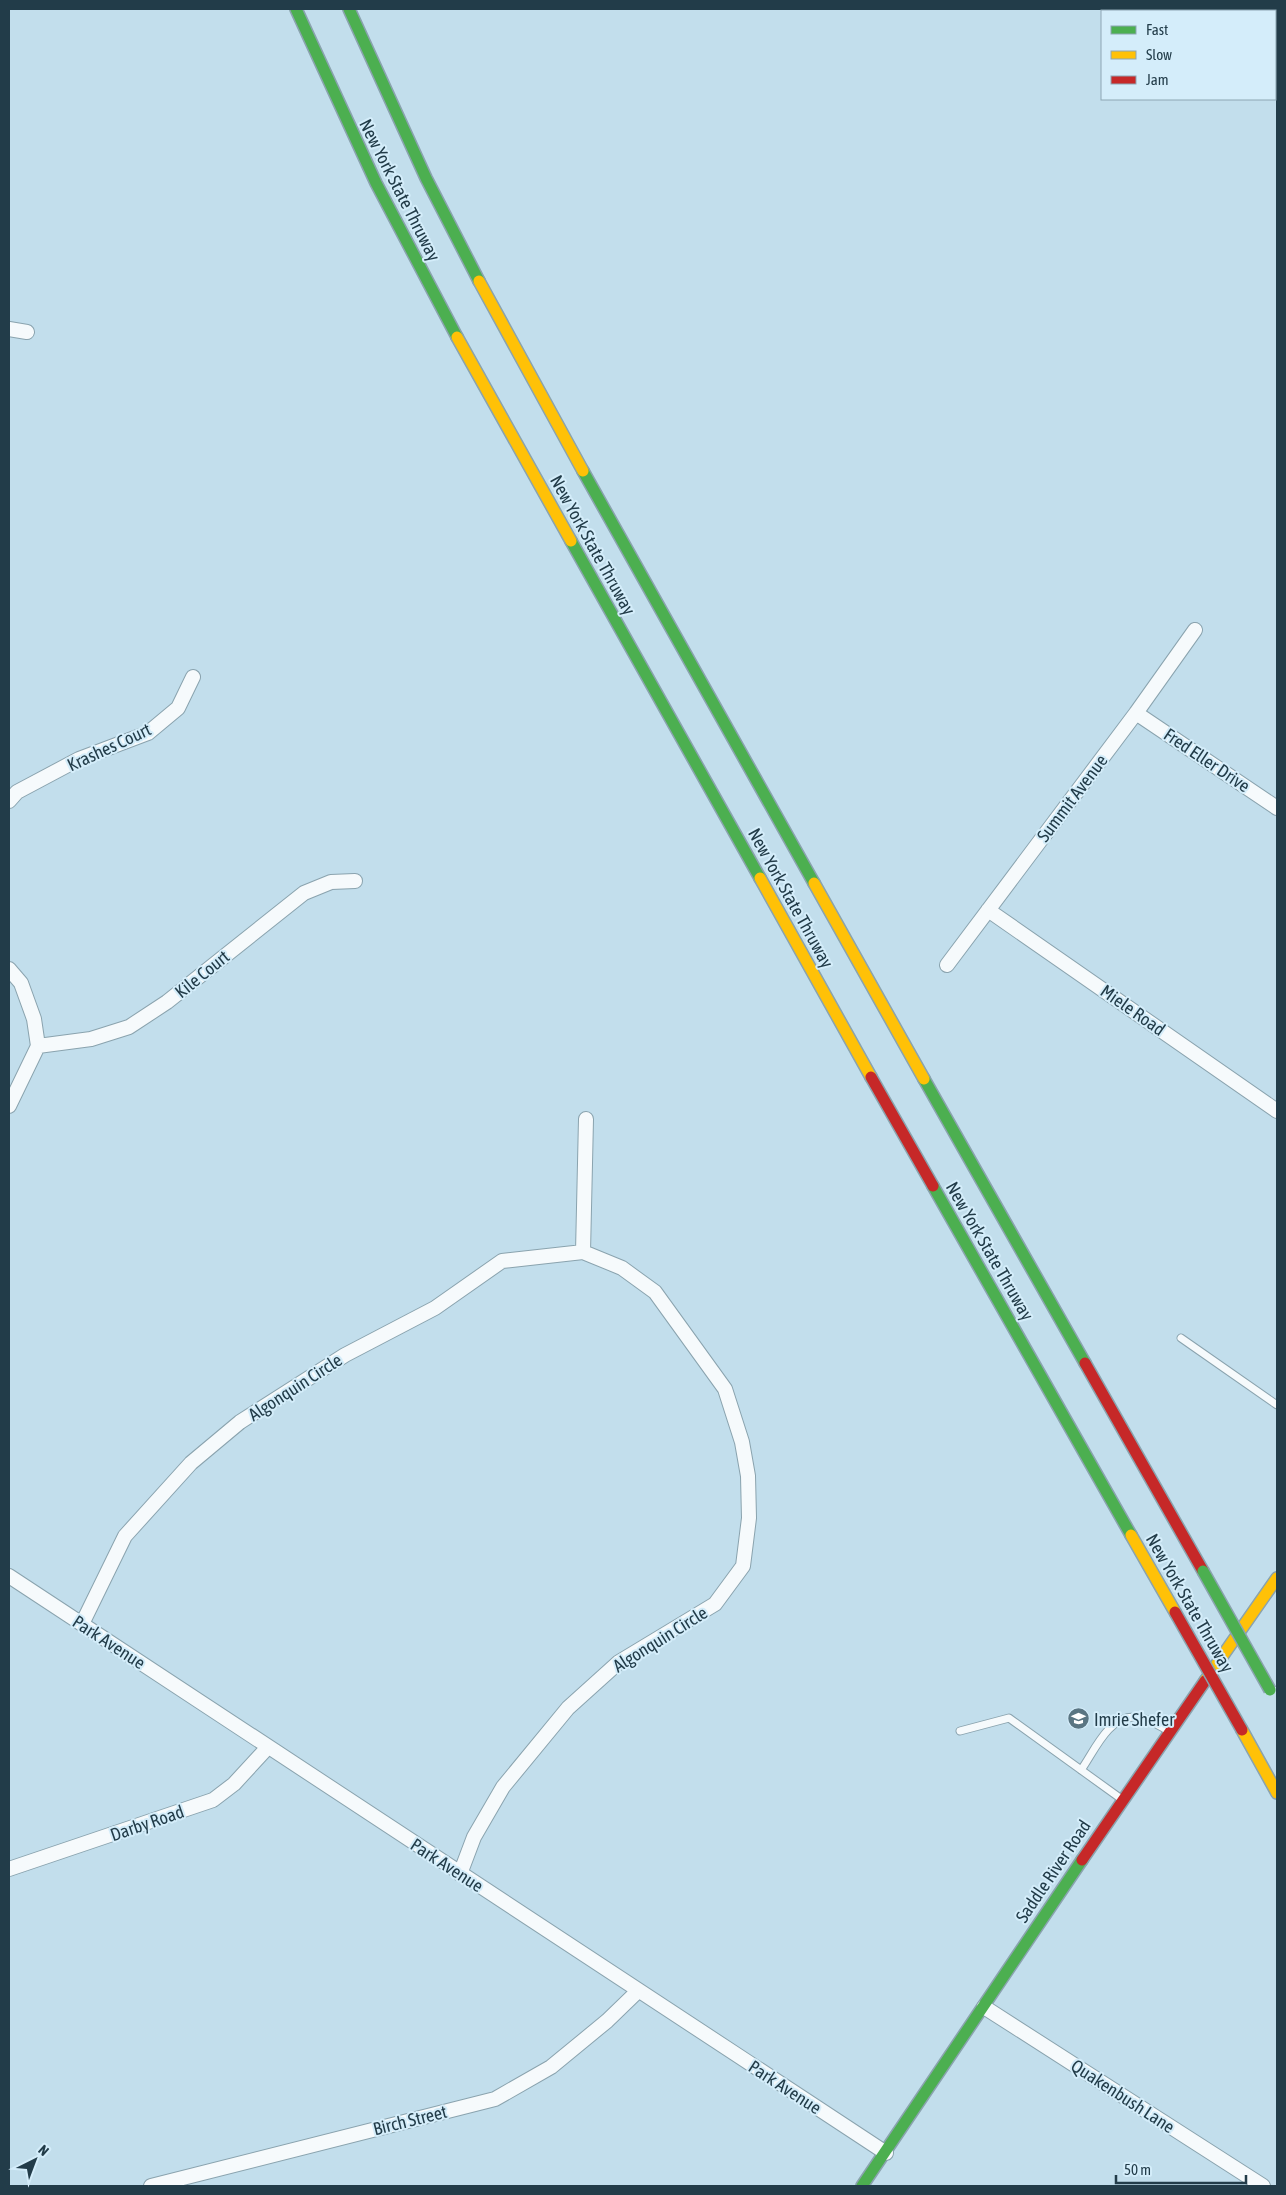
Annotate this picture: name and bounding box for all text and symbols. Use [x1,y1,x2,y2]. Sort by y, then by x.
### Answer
legend [1101,10,1276,100]
text: Fast [1146,21,1168,38]
text: Slow [1146,46,1172,63]
text: Jam [1146,71,1169,88]
street label: New York State Thruway [355,116,445,264]
street label: New York State Thruway [546,472,640,618]
street label: Krashes Court [64,719,154,775]
street label: Fred Eller Drive [1160,724,1254,796]
street label: Summit Avenue [1032,750,1112,846]
street label: New York State Thruway [744,825,838,971]
street label: Kile Court [171,946,233,1002]
street label: Miele Road [1097,980,1169,1040]
street label: New York State Thruway [942,1178,1038,1324]
street label: Algonquin Circle [244,1349,346,1425]
street label: New York State Thruway [1142,1530,1238,1676]
street label: Algonquin Circle [609,1602,711,1676]
street label: Park Avenue [69,1611,149,1673]
school or university icon: Imrie Shefer [1066,1707,1090,1731]
place label: Imrie Shefer [1094,1709,1175,1730]
street label: Darby Road [107,1801,187,1845]
street label: Saddle River Road [1011,1816,1095,1926]
street label: Park Avenue [407,1834,487,1896]
street label: Quakenbush Lane [1067,2055,1179,2137]
street label: Park Avenue [745,2056,825,2118]
street label: Birch Street [371,2101,449,2139]
north arrow [10,2135,60,2185]
text: N [35,2142,52,2159]
scale bar [1116,2152,1246,2184]
text: 50 m [1124,2161,1151,2178]

